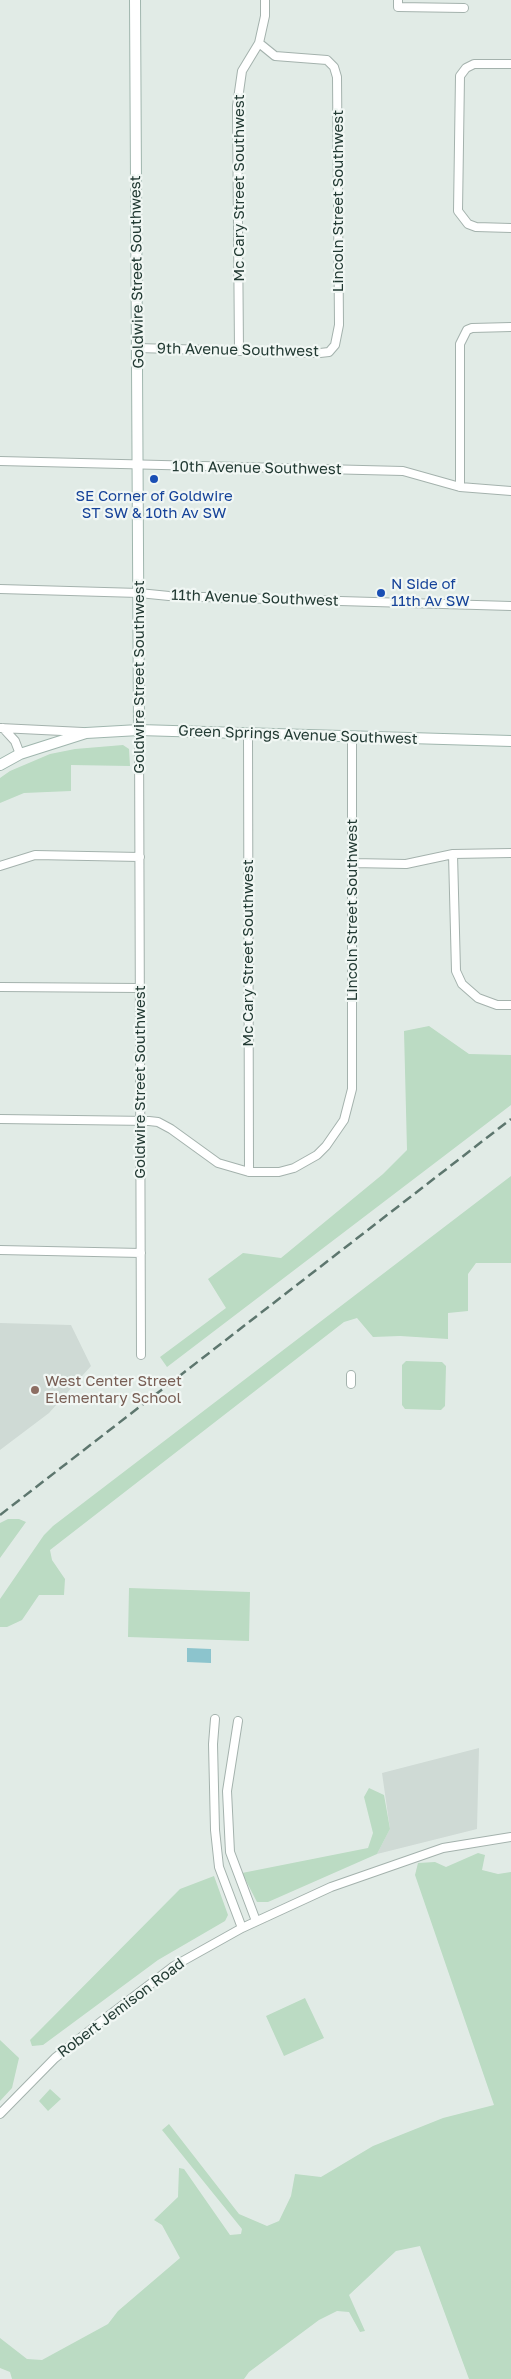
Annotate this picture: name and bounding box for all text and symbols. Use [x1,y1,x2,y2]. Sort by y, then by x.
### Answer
street label: Mc Cary Street Southwest [230,94,248,282]
street label: Lincoln Street Southwest [329,110,347,292]
street label: Goldwire Street Southwest [126,175,148,369]
street label: 9th Avenue Southwest [157,340,319,360]
street label: 10th Avenue Southwest [172,458,342,478]
marker: SE Corner of Goldwire ST SW & 10th Av SW [148,473,160,485]
place label: SE Corner of Goldwire ST SW & 10th Av SW [75,487,233,522]
place label: N Side of 11th Av SW [391,575,470,610]
street label: Goldwire Street Southwest [130,580,148,774]
street label: 11th Avenue Southwest [171,586,339,610]
marker: N Side of 11th Av SW [375,587,387,599]
street label: Green Springs Avenue Southwest [178,722,418,748]
street label: Lincoln Street Southwest [343,819,361,1001]
street label: Mc Cary Street Southwest [239,859,257,1047]
street label: Goldwire Street Southwest [131,985,149,1179]
place label: West Center Street Elementary School [45,1372,182,1407]
marker: West Center Street Elementary School [29,1384,41,1396]
street label: Robert Jemison Road [54,1955,188,2061]

